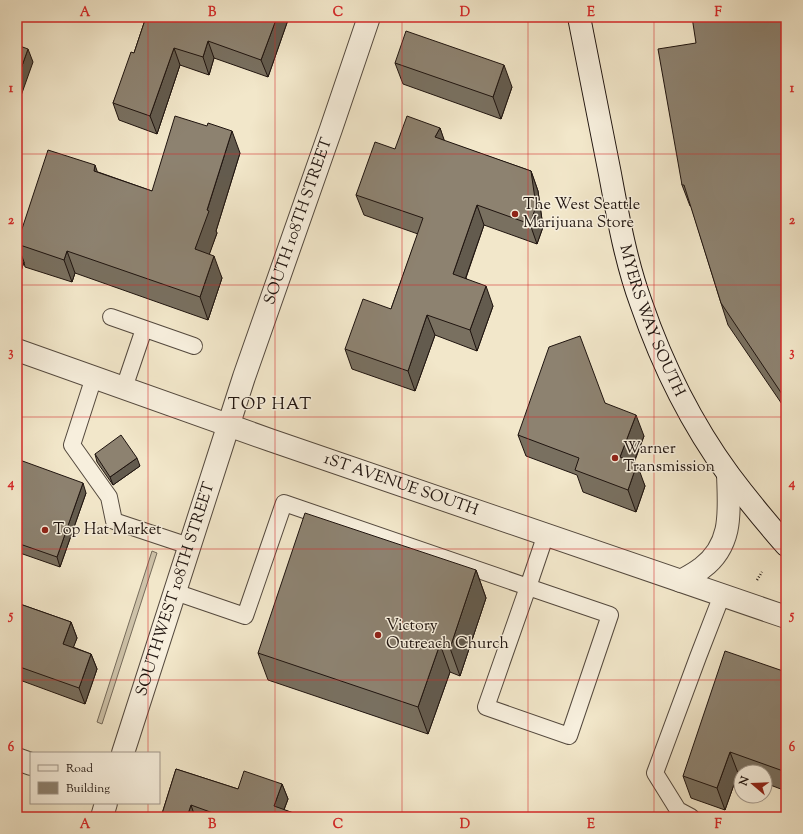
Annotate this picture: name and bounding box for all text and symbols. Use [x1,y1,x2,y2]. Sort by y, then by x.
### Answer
text: A [80,4,91,22]
text: B [208,4,217,22]
text: C [333,4,343,22]
text: D [460,4,470,22]
text: E [587,4,595,22]
text: F [714,4,722,22]
text: 1 [9,80,14,98]
text: 1 [790,80,795,98]
street label: SOUTH 108TH STREET [259,135,339,308]
place label: The West Seattle Marijuana Store [523,194,640,235]
marker: The West Seattle Marijuana Store [510,209,520,219]
text: 2 [8,212,15,230]
text: 2 [789,212,796,230]
street label: MYERS WAY SOUTH [613,242,691,401]
text: 3 [8,344,14,362]
text: 3 [789,344,795,362]
district label: TOP HAT [228,393,312,417]
place label: Warner Transmission [623,438,716,479]
street label: 1ST AVENUE SOUTH [321,448,482,522]
marker: Warner Transmission [610,453,620,463]
text: 4 [7,475,15,493]
text: 4 [788,475,796,493]
street label: SOUTHWEST 108TH STREET [130,479,221,699]
place label: Top Hat Market [53,519,162,542]
marker: Top Hat Market [40,525,50,535]
text: 5 [8,607,14,625]
text: 5 [789,607,795,625]
place label: Victory Outreach Church [386,615,509,656]
marker: Victory Outreach Church [373,630,383,640]
text: 6 [8,739,15,757]
text: 6 [789,739,796,757]
legend [30,752,160,804]
text: Road [66,760,93,778]
north arrow [733,764,773,804]
text: N [735,774,754,789]
text: Building [66,780,110,798]
text: A [80,816,91,834]
text: B [208,816,217,834]
text: C [333,816,343,834]
text: D [460,816,470,834]
text: E [587,816,595,834]
text: F [714,816,722,834]

